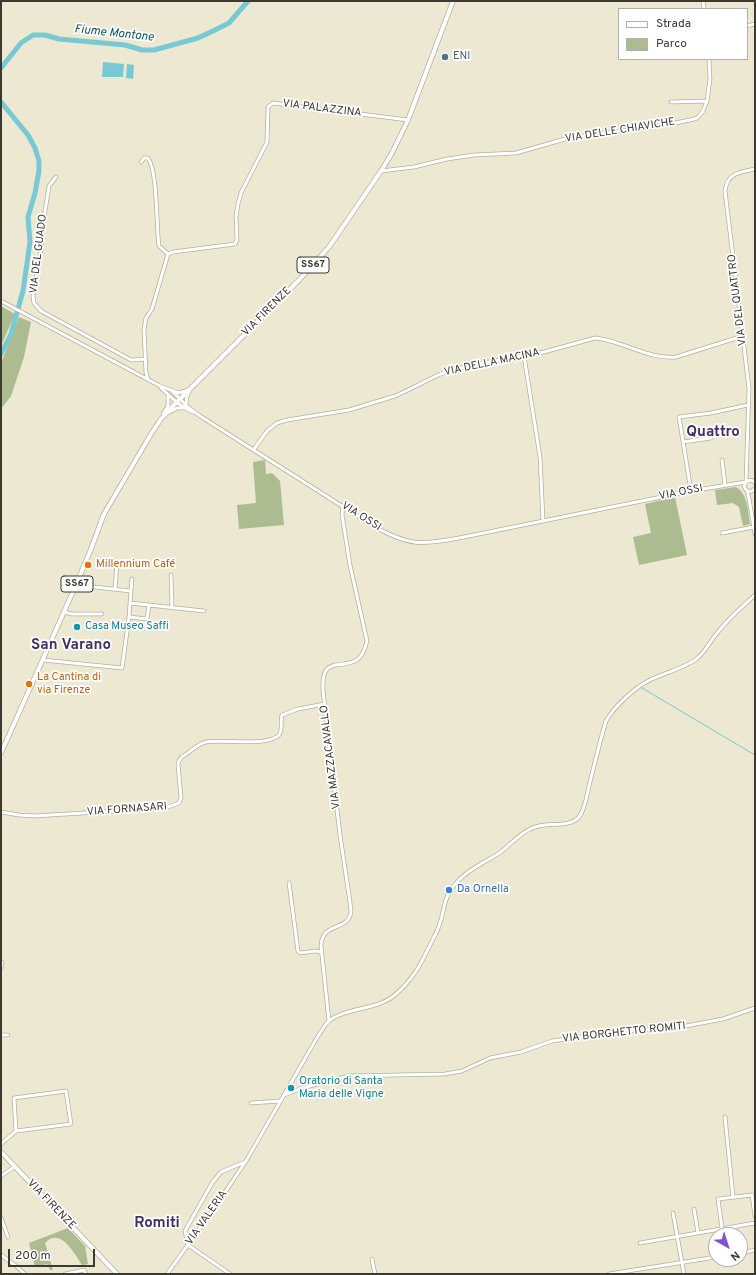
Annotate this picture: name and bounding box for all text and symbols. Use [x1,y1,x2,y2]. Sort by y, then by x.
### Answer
legend [618,8,748,60]
text: Strada [656,16,691,32]
water label: Fiume Montone [74,23,154,45]
text: Parco [656,36,687,52]
place label: ENI [453,50,470,64]
marker: ENI [440,52,450,62]
street label: VIA PALAZZINA [282,98,362,120]
street label: VIA DELLE CHIAVICHE [564,116,676,146]
street label: VIA DEL GUADO [28,213,50,295]
street label: VIA DEL QUATTRO [726,253,750,347]
road number: SS67 [297,257,329,273]
street label: VIA FIRENZE [240,285,294,339]
street label: VIA DELLA MACINA [443,346,541,380]
district label: Quattro [686,424,740,442]
street label: VIA OSSI [658,482,704,504]
street label: VIA OSSI [339,500,383,534]
place label: Millennium Café [96,558,175,572]
marker: Millennium Café [83,560,93,570]
road number: SS67 [61,576,93,592]
place label: Casa Museo Saffi [85,620,169,634]
marker: Casa Museo Saffi [72,622,82,632]
district label: San Varano [31,637,111,655]
place label: La Cantina di via Firenze [37,671,101,697]
marker: La Cantina di via Firenze [24,679,34,689]
street label: VIA MAZZACAVALLO [318,704,344,810]
street label: VIA FORNASARI [86,801,168,819]
place label: Da Ornella [457,883,509,897]
marker: Da Ornella [444,885,454,895]
street label: VIA BORGHETTO ROMITI [562,1020,686,1046]
place label: Oratorio di Santa Maria delle Vigne [299,1075,384,1101]
marker: Oratorio di Santa Maria delle Vigne [286,1083,296,1093]
street label: VIA FIRENZE [24,1177,78,1233]
street label: VIA VALERIA [183,1188,231,1248]
district label: Romiti [134,1215,180,1233]
north arrow [708,1227,748,1267]
scale bar [10,1241,97,1267]
text: 200 m [15,1248,51,1264]
text: N [727,1248,742,1263]

